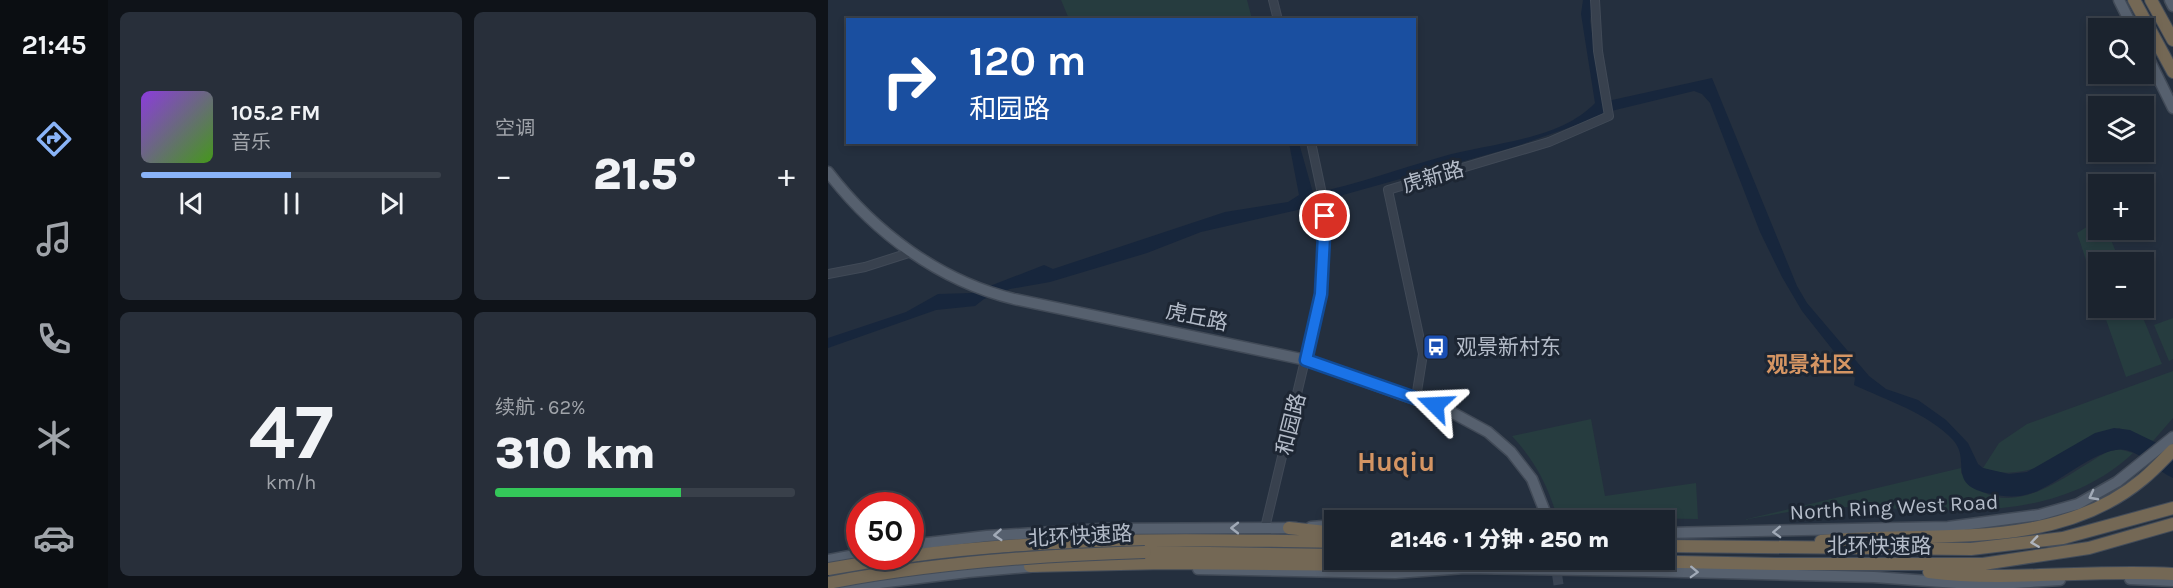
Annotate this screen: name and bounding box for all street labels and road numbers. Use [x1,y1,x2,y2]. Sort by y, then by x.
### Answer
street label: 虎新路 [1399,157,1467,197]
street label: 虎丘路 [1164,299,1230,335]
street label: 和园路 [1272,391,1310,457]
street label: North Ring West Road [1789,490,1999,524]
street label: 北环快速路 [1027,521,1133,551]
street label: 北环快速路 [1827,534,1932,558]

